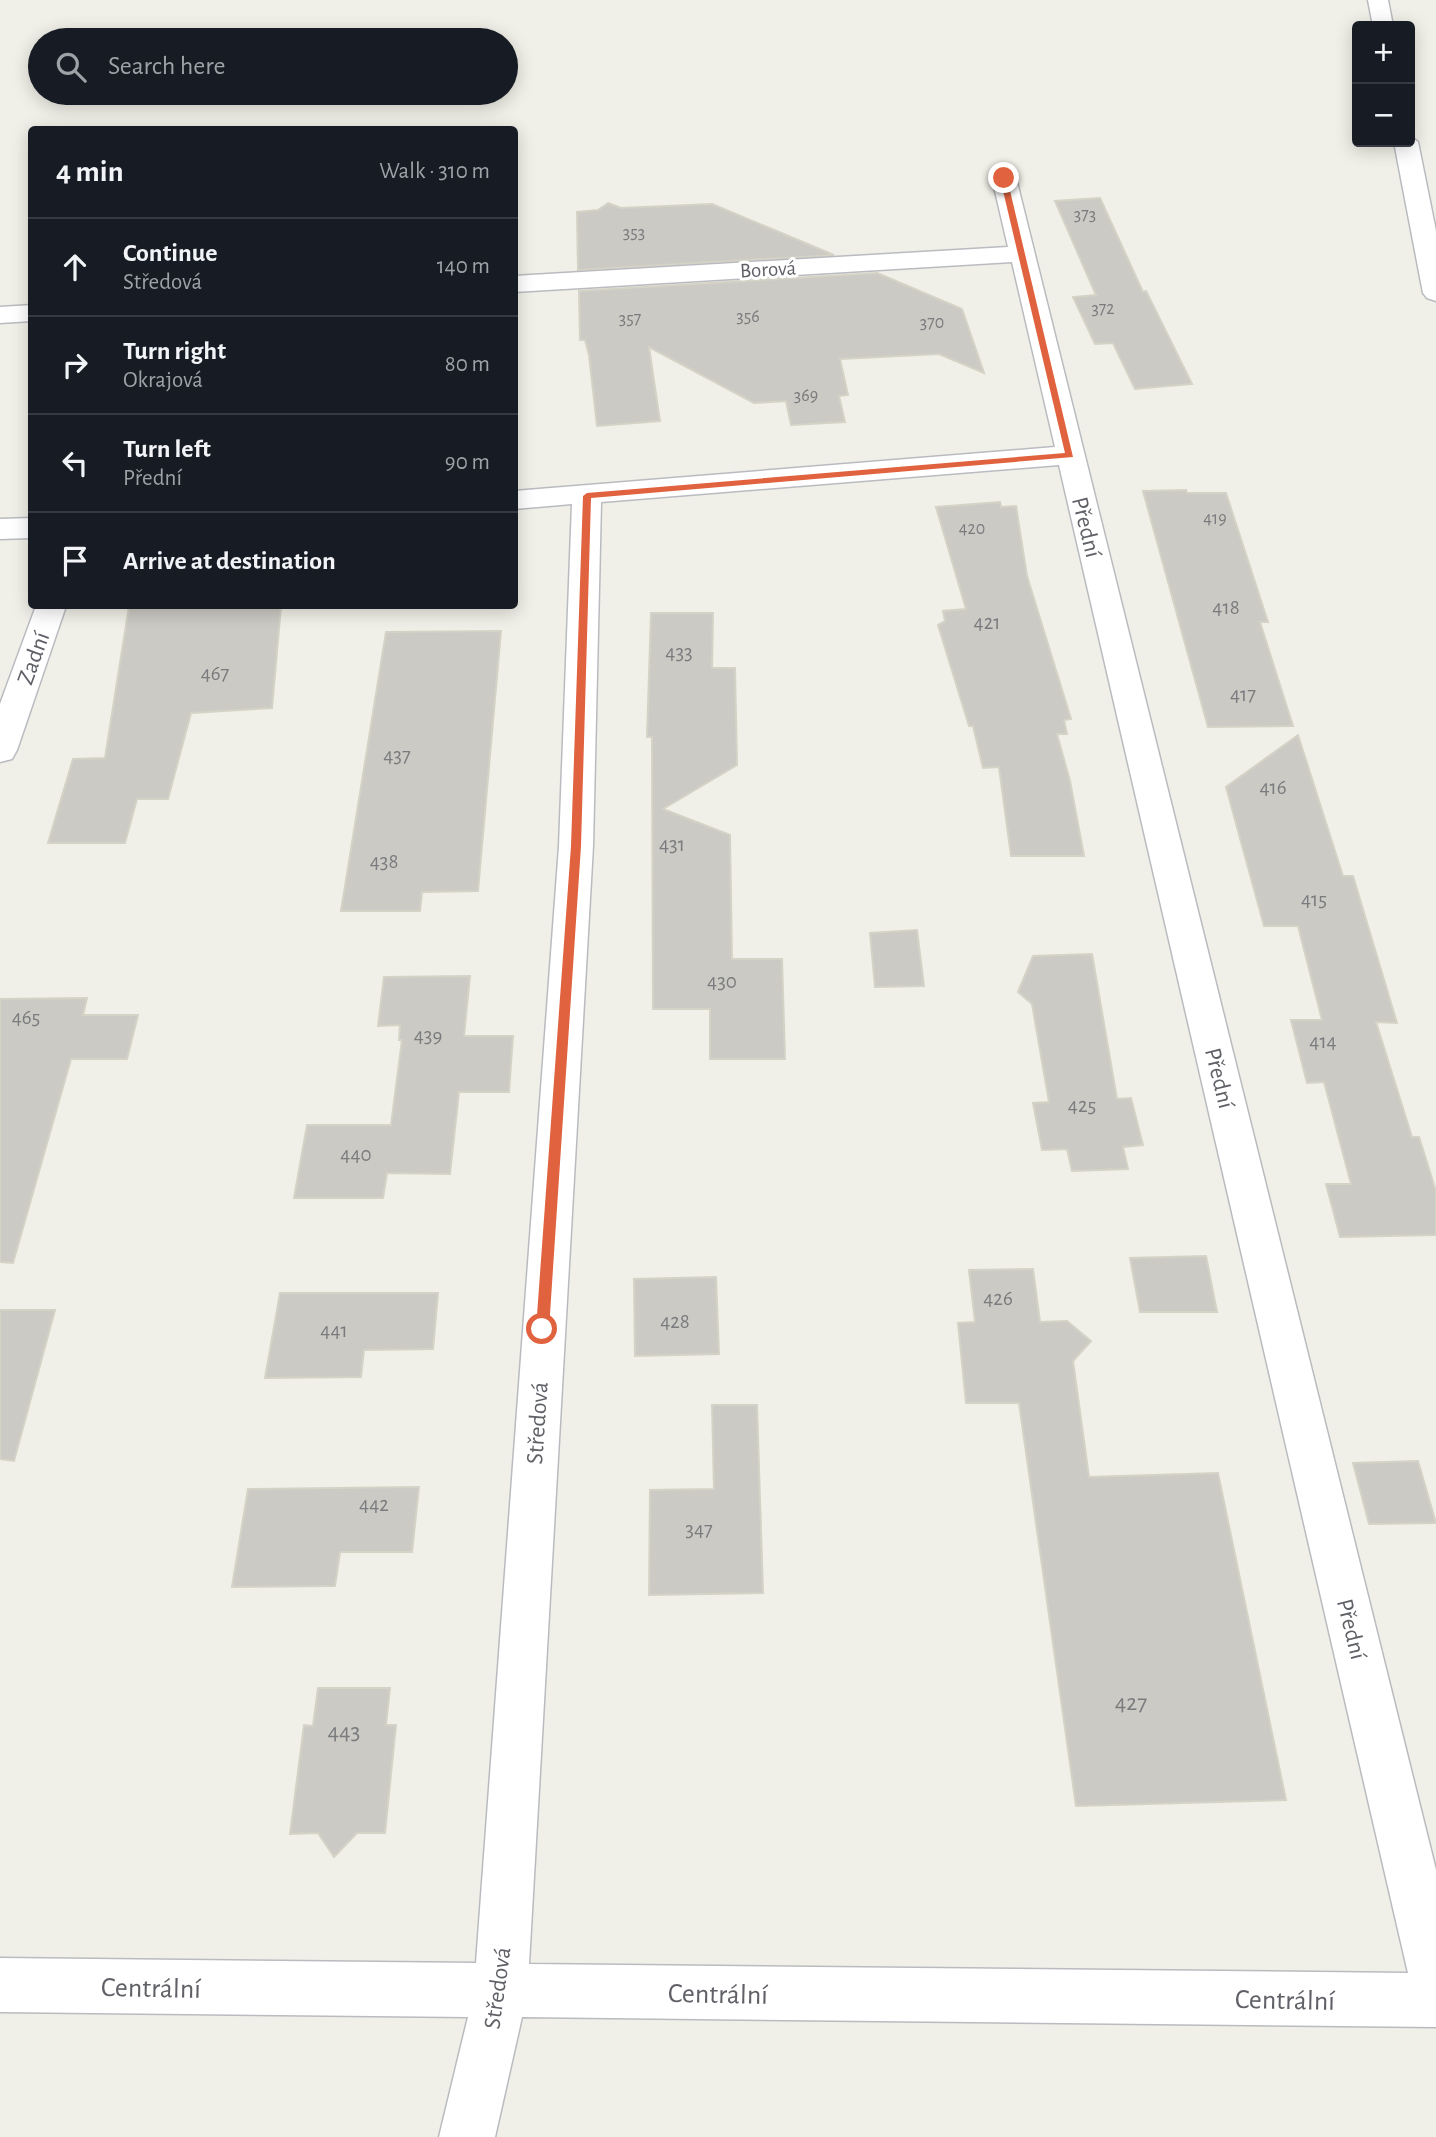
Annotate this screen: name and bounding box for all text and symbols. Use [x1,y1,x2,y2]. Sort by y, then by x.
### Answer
map controls [1352,21,1415,147]
button: + [1352,21,1415,84]
search box [28,28,518,105]
icon: search [52,48,90,86]
text: Search here [108,53,226,79]
button: − [1352,84,1415,147]
text: 4 min [56,157,124,187]
text: Walk · 310 m [379,160,490,183]
route end [988,162,1019,193]
house number: 373 [1074,206,1096,224]
house number: 353 [623,224,645,242]
text: Continue [123,240,218,266]
icon: ahead [56,248,94,286]
text: 140 m [437,255,490,278]
street label: Borová [739,258,797,281]
text: Středová [123,271,202,294]
house number: 372 [1091,300,1115,318]
house number: 356 [736,308,760,326]
house number: 357 [619,310,641,328]
house number: 370 [920,314,944,332]
text: Turn right [123,338,226,364]
icon: right [56,346,94,384]
text: 80 m [445,353,490,376]
text: Okrajová [123,369,203,392]
house number: 369 [794,387,818,405]
text: Turn left [123,436,211,462]
icon: left [56,444,94,482]
text: 90 m [445,451,490,474]
text: Přední [123,467,182,490]
street label: Přední [1067,494,1105,560]
house number: 419 [1203,510,1227,528]
house number: 420 [959,520,985,538]
icon: arrive [56,542,94,580]
text: Arrive at destination [123,548,336,574]
house number: 418 [1212,597,1240,618]
house number: 421 [974,612,1000,633]
street label: Zadní [13,629,55,688]
house number: 433 [665,642,693,663]
house number: 467 [201,663,230,684]
house number: 417 [1230,684,1256,705]
house number: 437 [383,745,411,766]
house number: 416 [1259,777,1287,798]
house number: 431 [659,834,685,855]
house number: 438 [370,851,398,872]
house number: 415 [1301,889,1327,910]
house number: 430 [707,971,737,992]
house number: 465 [12,1007,40,1028]
house number: 439 [414,1025,442,1046]
house number: 414 [1309,1031,1337,1052]
street label: Přední [1200,1045,1238,1111]
house number: 425 [1068,1095,1096,1116]
house number: 440 [340,1144,372,1165]
house number: 426 [983,1288,1013,1309]
house number: 428 [660,1311,690,1332]
route start [526,1313,557,1344]
house number: 441 [320,1320,348,1341]
street label: Středová [523,1381,553,1465]
house number: 442 [359,1494,389,1515]
house number: 347 [685,1519,713,1540]
street label: Přední [1332,1596,1370,1662]
house number: 427 [1115,1691,1147,1715]
house number: 443 [328,1720,360,1744]
street label: Středová [480,1946,516,2031]
street label: Centrální [101,1974,201,2004]
street label: Centrální [668,1980,768,2010]
street label: Centrální [1235,1986,1335,2016]

